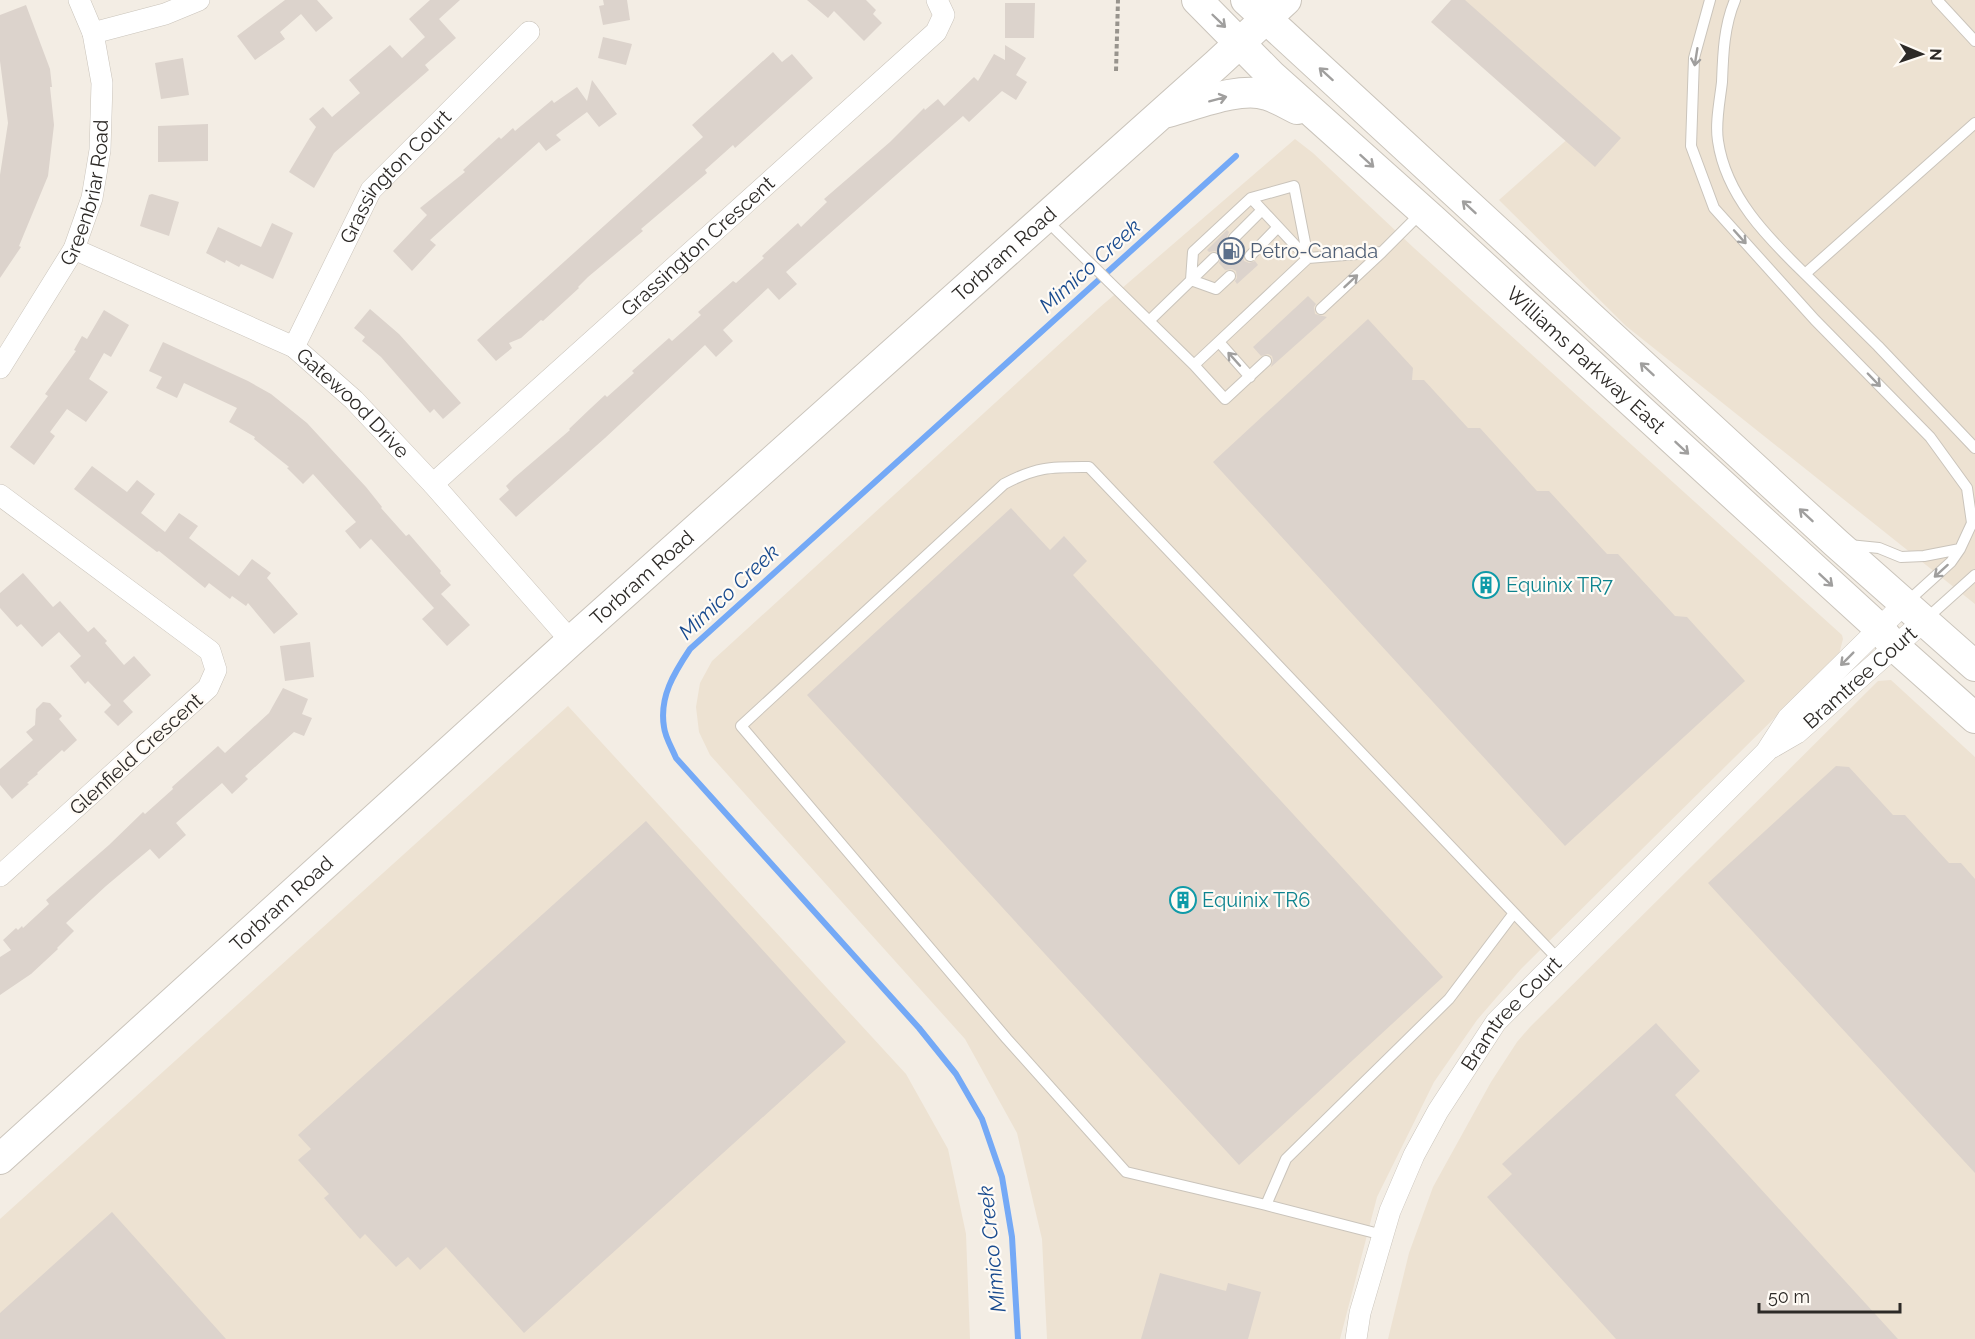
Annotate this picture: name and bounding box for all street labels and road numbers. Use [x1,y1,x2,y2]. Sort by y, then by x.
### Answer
street label: Grassington Court [335,105,456,247]
street label: Greenbriar Road [55,119,113,270]
street label: Grassington Crescent [616,171,780,321]
street label: Torbram Road [948,201,1061,306]
street label: Williams Parkway East [1501,281,1671,439]
street label: Gatewood Drive [291,343,414,463]
street label: Torbram Road [585,525,699,630]
street label: Bramtree Court [1799,621,1922,734]
street label: Glenfield Crescent [65,688,208,820]
street label: Torbram Road [225,851,338,956]
street label: Bramtree Court [1456,951,1567,1075]

